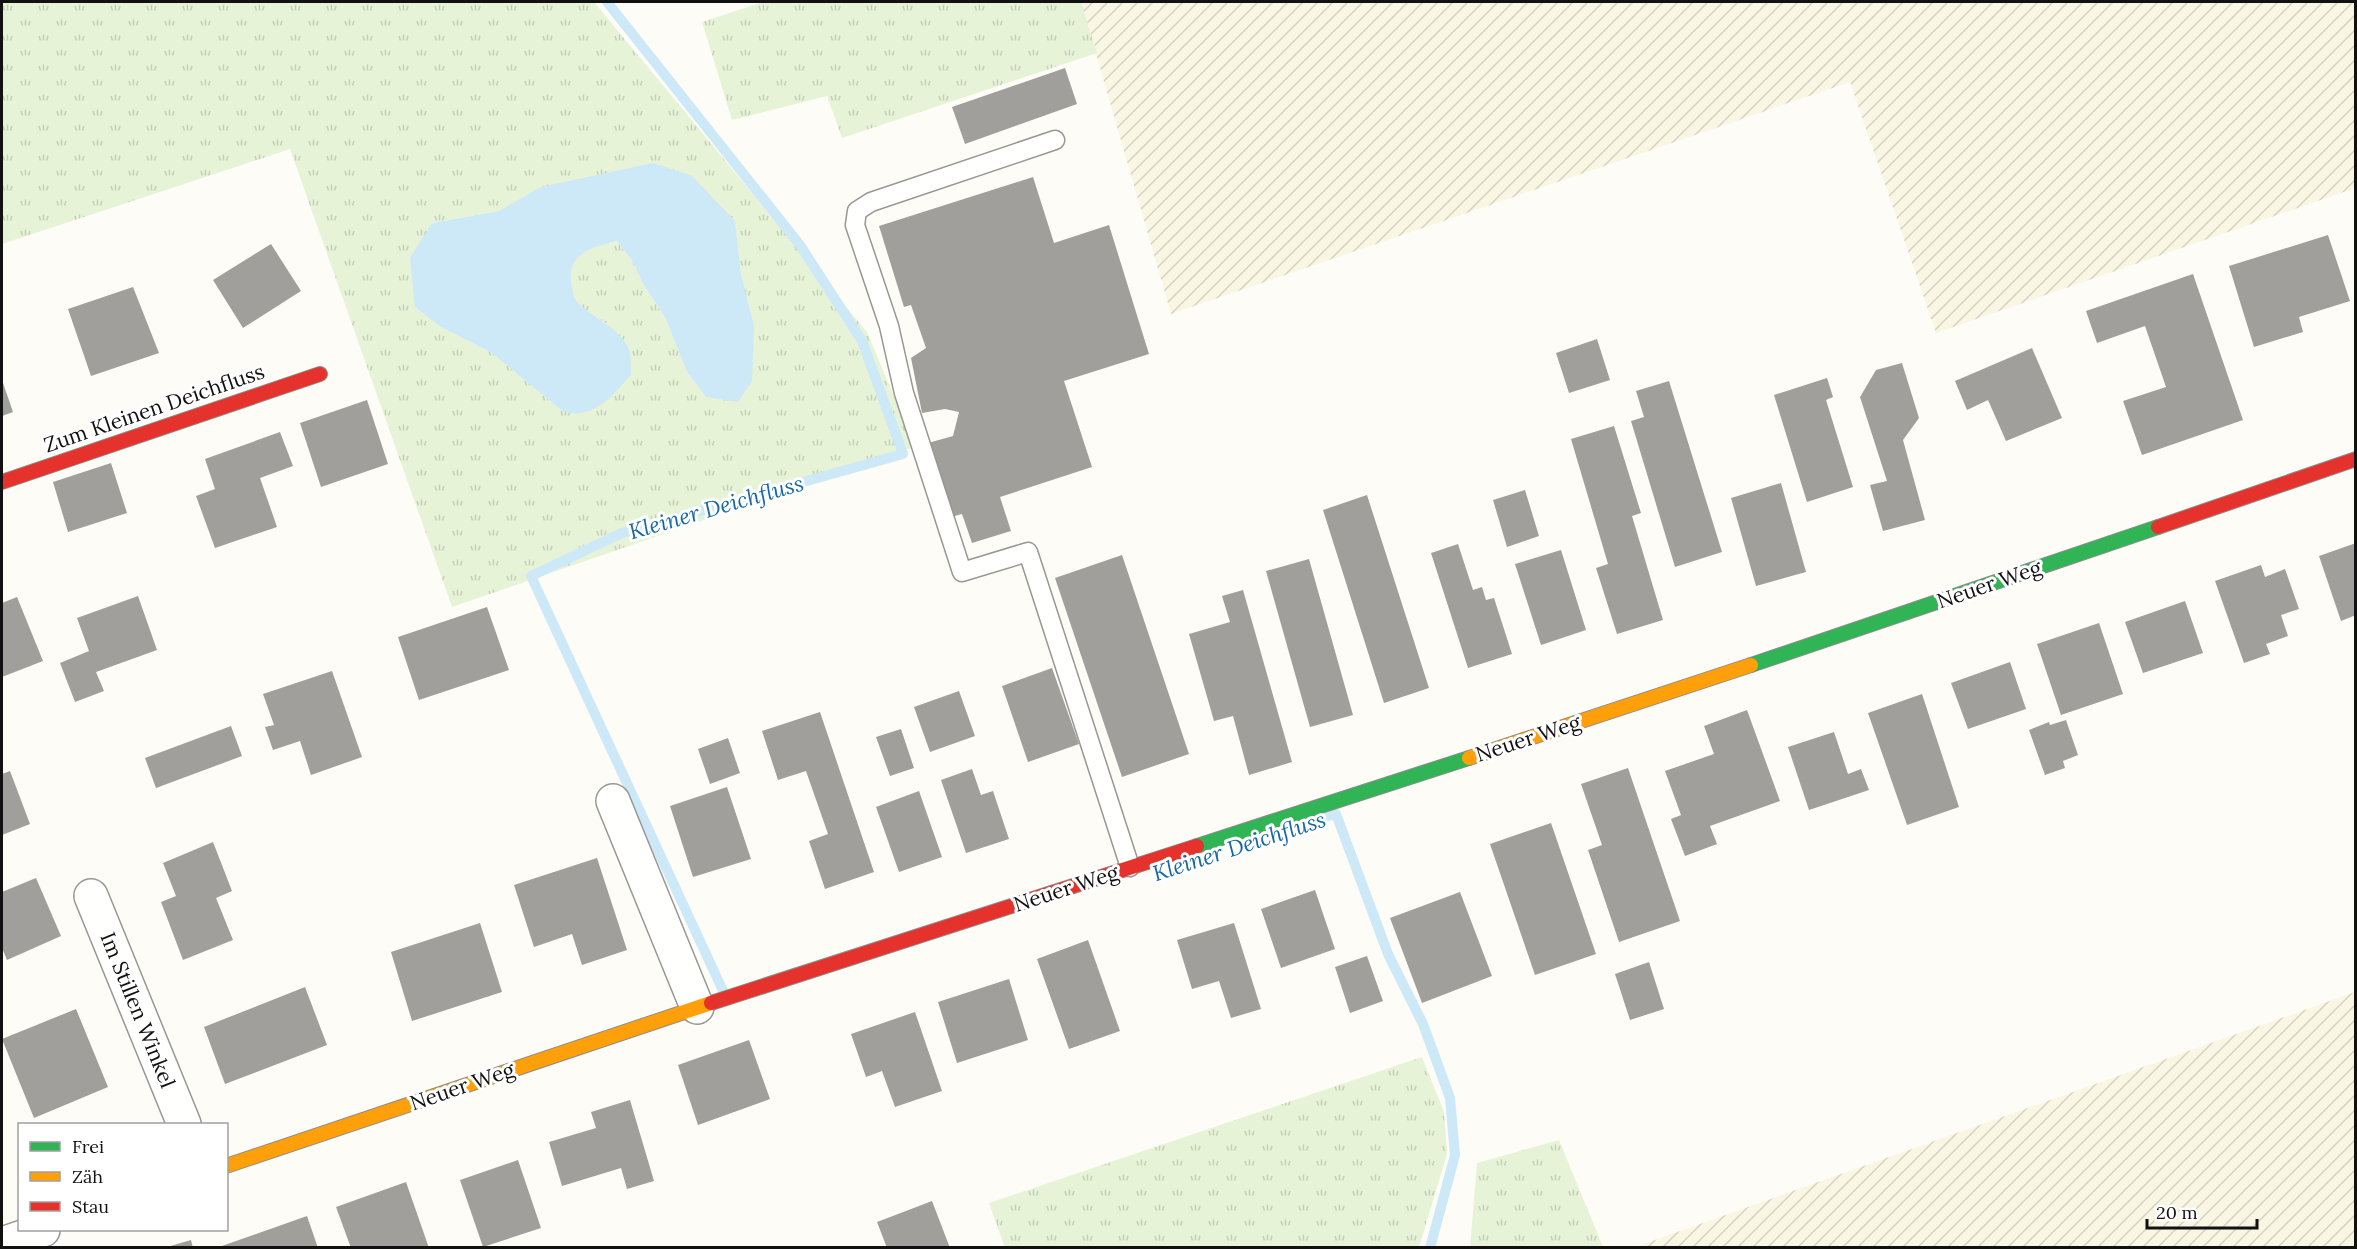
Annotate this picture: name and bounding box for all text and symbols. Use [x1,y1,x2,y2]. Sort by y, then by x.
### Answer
street label: Zum Kleinen Deichfluss [40,358,268,458]
water label: Kleiner Deichfluss [625,469,807,545]
street label: Neuer Weg [1933,553,2045,614]
street label: Neuer Weg [1472,708,1584,768]
water label: Kleiner Deichfluss [1149,805,1329,887]
street label: Neuer Weg [1010,858,1122,918]
street label: Im Stillen Winkel [94,928,182,1092]
street label: Neuer Weg [406,1055,518,1116]
legend [18,1123,228,1231]
text: Frei [72,1135,104,1158]
text: Zäh [72,1165,103,1188]
scale bar [2147,1192,2256,1230]
text: Stau [72,1195,109,1218]
text: 20 m [2156,1201,2198,1224]

